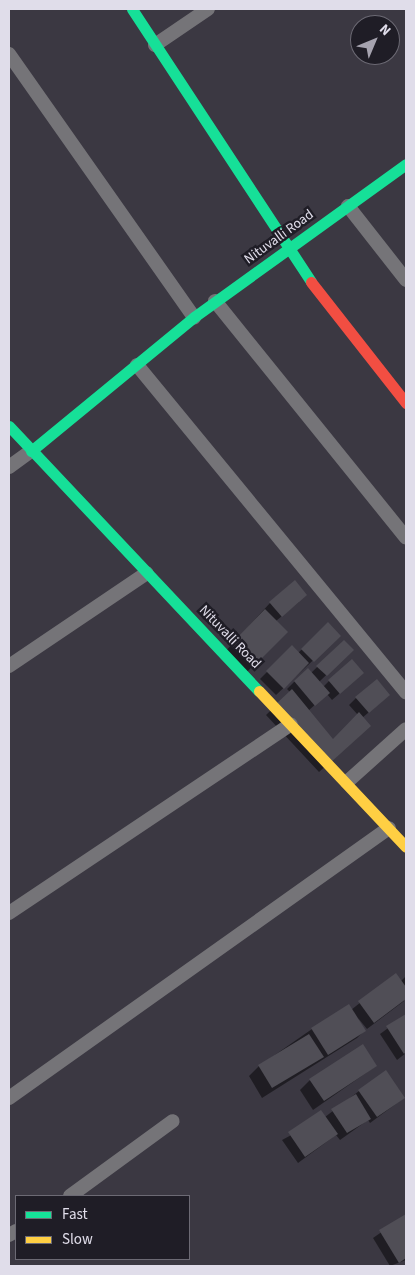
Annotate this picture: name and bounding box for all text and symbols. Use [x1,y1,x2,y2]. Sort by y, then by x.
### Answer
north arrow [350,15,400,65]
text: N [375,20,395,40]
street label: Nituvalli Road [241,206,317,268]
street label: Nituvalli Road [196,602,264,672]
legend [15,1195,190,1260]
text: Fast [62,1204,88,1225]
text: Slow [62,1229,93,1250]

